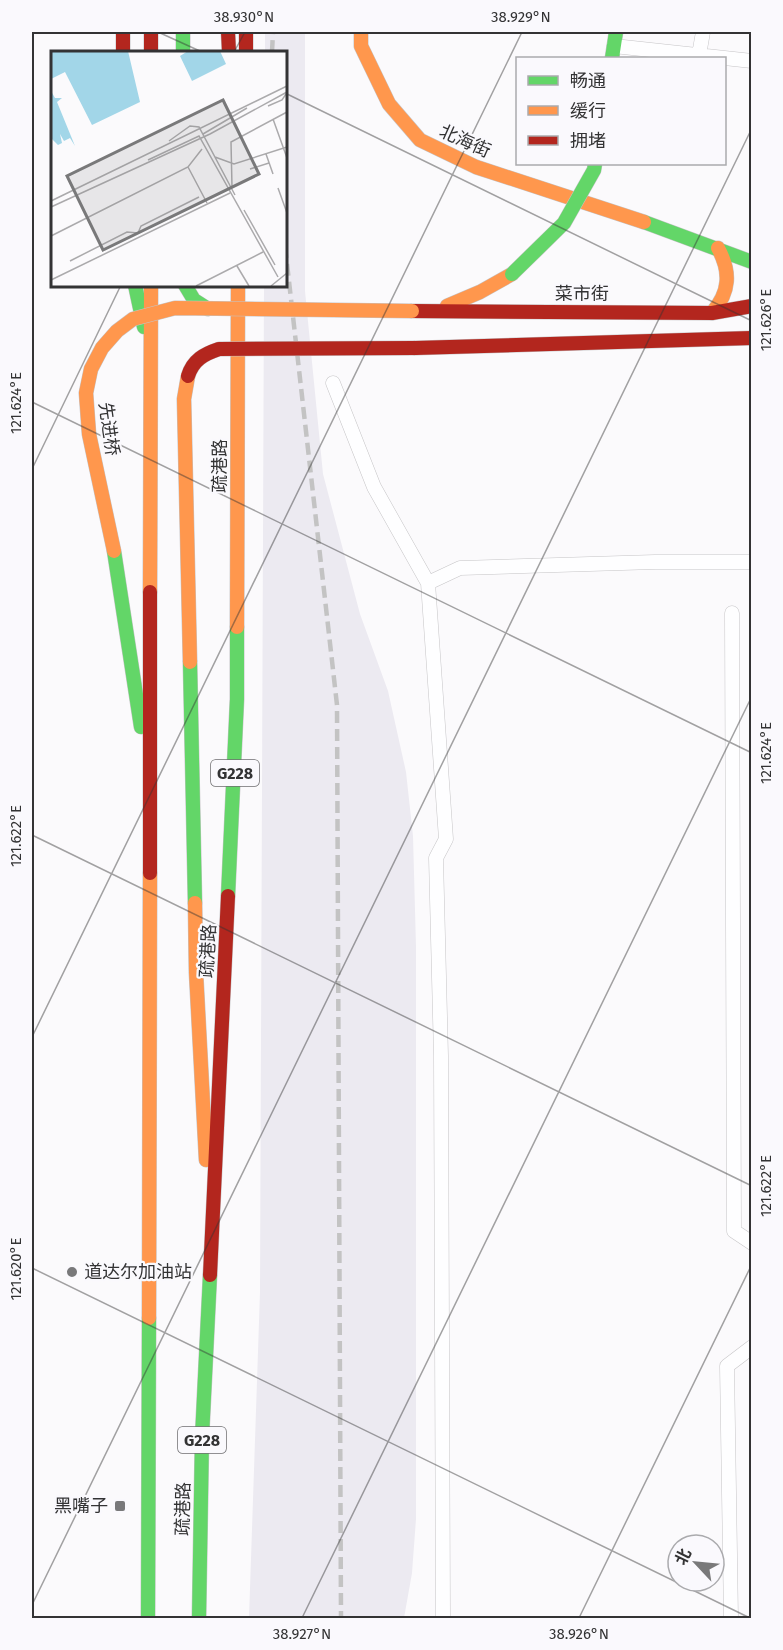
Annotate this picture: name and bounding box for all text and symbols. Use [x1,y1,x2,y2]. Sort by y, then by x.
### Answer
text: 38.930°N [214,8,274,26]
text: 38.929°N [491,8,551,26]
inset map [51,51,286,286]
legend [516,57,726,165]
text: 畅通 [570,70,606,92]
text: 缓行 [570,100,606,122]
street label: 北海街 [436,120,494,162]
text: 拥堵 [570,130,606,152]
street label: 菜市街 [555,283,609,305]
text: 121.626°E [757,289,775,351]
text: 121.624°E [7,372,25,434]
street label: 先进桥 [94,401,124,457]
street label: 疏港路 [209,439,231,493]
text: 121.624°E [757,722,775,784]
road number: G228 [211,760,259,786]
text: 121.622°E [7,805,25,867]
street label: 疏港路 [196,923,220,979]
text: 121.622°E [757,1155,775,1217]
text: 121.620°E [7,1238,25,1300]
place label: 道达尔加油站 [84,1261,192,1283]
marker: 道达尔加油站 [65,1265,79,1279]
road number: G228 [178,1427,226,1453]
street label: 疏港路 [172,1482,194,1536]
place label: 黑嘴子 [54,1495,108,1517]
marker: 黑嘴子 [113,1499,127,1513]
north arrow [666,1533,726,1593]
text: 北 [671,1545,695,1568]
text: 38.927°N [273,1625,331,1643]
text: 38.926°N [549,1625,609,1643]

